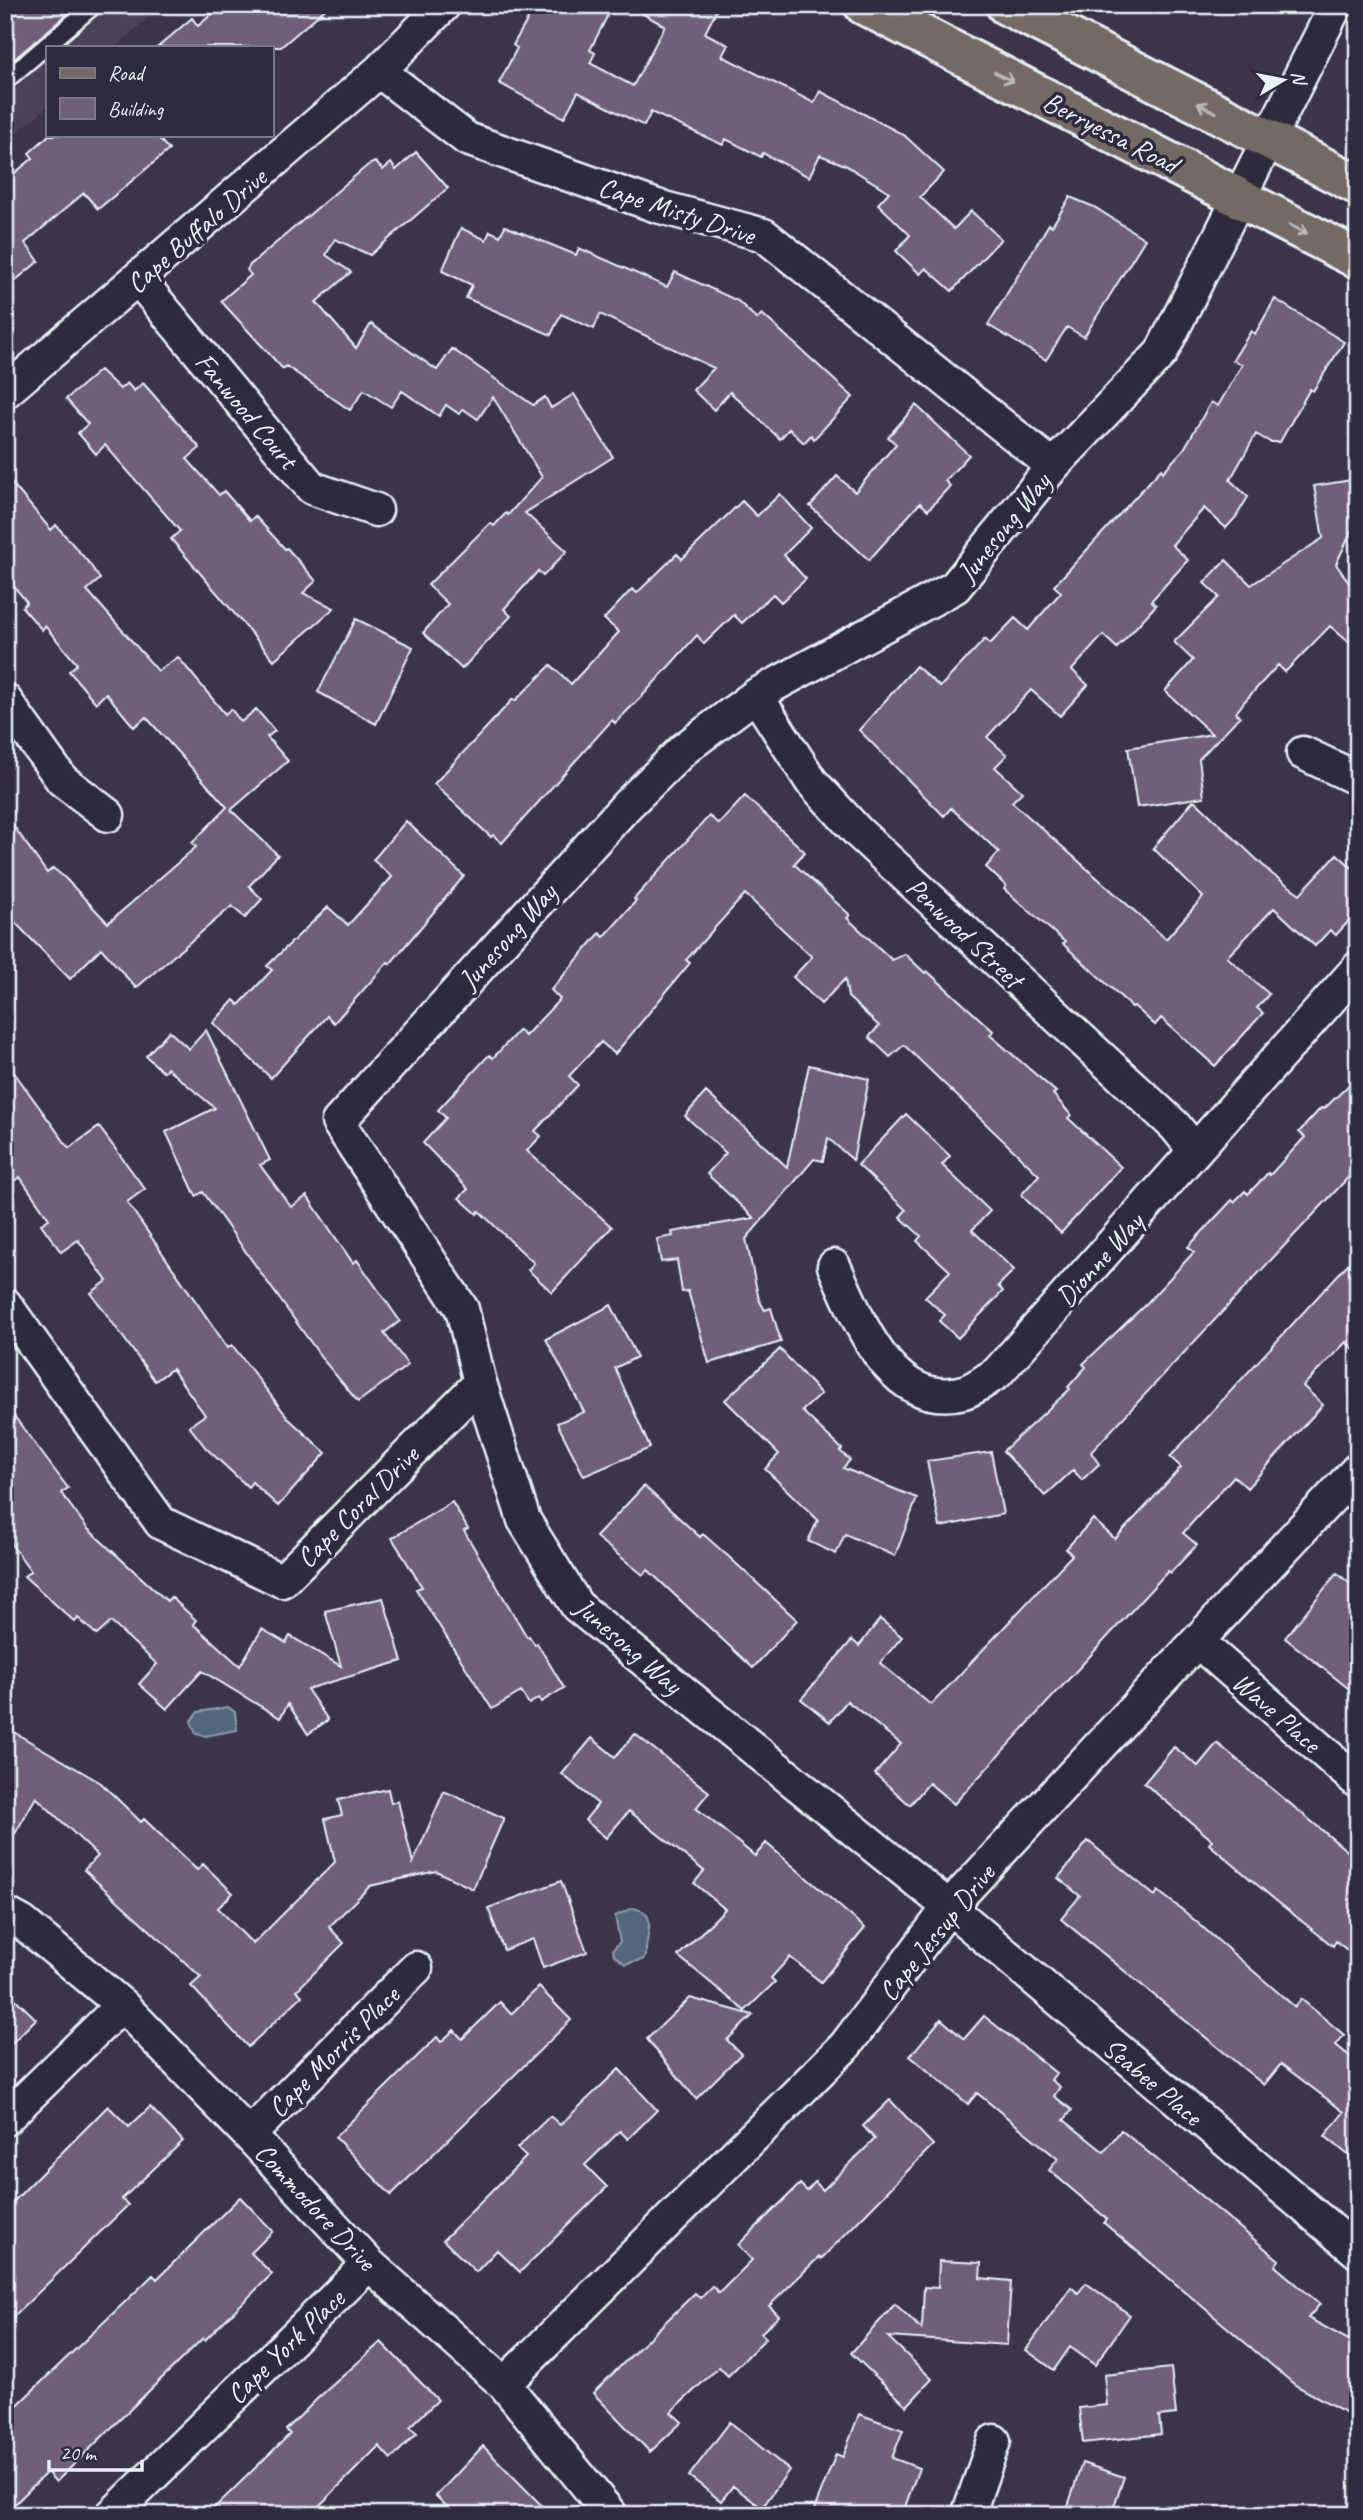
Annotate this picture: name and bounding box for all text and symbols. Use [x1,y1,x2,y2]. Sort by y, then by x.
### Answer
legend [46,46,273,136]
north arrow [1248,46,1318,116]
text: Road [108,60,147,86]
text: N [1286,69,1312,88]
one-way arrow [993,71,1014,84]
street label: Berryessa Road [1037,84,1188,183]
text: Building [108,96,165,122]
one-way arrow [1197,101,1217,115]
street label: Cape Buffalo Drive [119,159,275,301]
street label: Cape Misty Drive [594,169,761,253]
one-way arrow [1287,222,1308,236]
street label: Fanwood Court [188,345,307,478]
street label: Junesong Way [947,464,1060,591]
street label: Penwood Street [899,869,1033,998]
street label: Junesong Way [449,874,566,998]
street label: Dionne Way [1048,1203,1152,1314]
street label: Cape Coral Drive [289,1436,427,1575]
street label: Junesong Way [566,1588,691,1703]
street label: Wave Place [1225,1664,1330,1762]
street label: Cape Jessup Drive [870,1855,1004,2008]
street label: Cape Morris Place [260,1977,408,2125]
street label: Seabee Place [1096,2030,1211,2134]
street label: Commodore Drive [247,2135,385,2279]
street label: Cape York Place [219,2280,353,2411]
scale bar [49,2429,142,2473]
text: 20 m [60,2440,98,2466]

